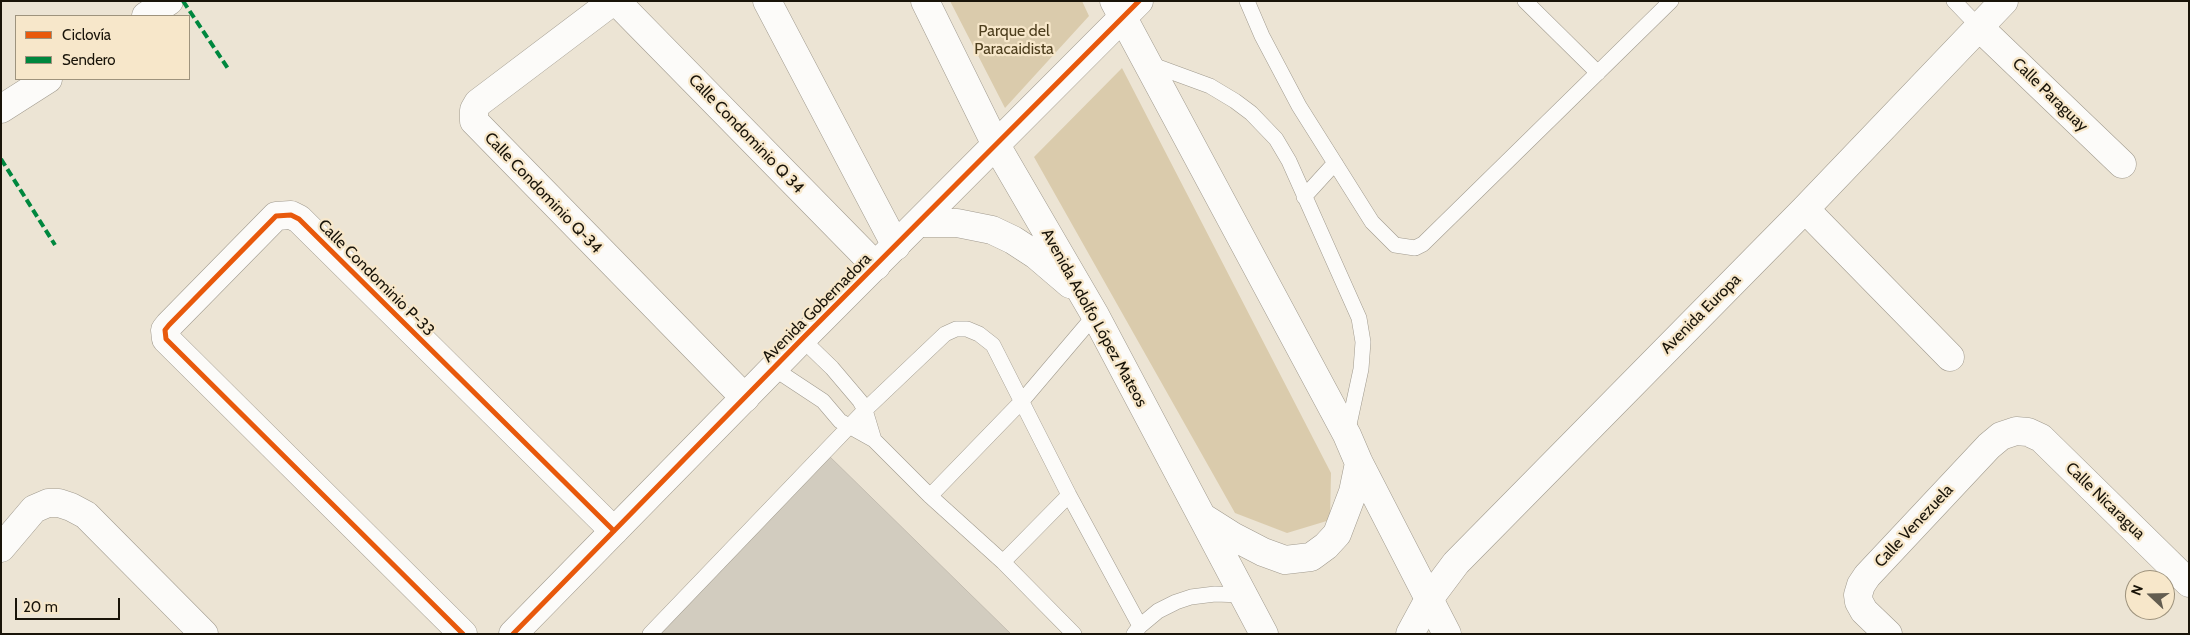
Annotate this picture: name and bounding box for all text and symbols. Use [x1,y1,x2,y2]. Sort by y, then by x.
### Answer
legend [15,15,190,80]
park label: Parque del Paracaidista [974,21,1054,59]
text: Ciclovía [62,26,111,44]
text: Sendero [62,51,116,69]
street label: Calle Paraguay [2008,54,2092,136]
street label: Calle Condominio Q 34 [684,71,808,197]
street label: Calle Condominio Q-34 [480,128,606,258]
street label: Calle Condominio P-33 [314,216,438,340]
street label: Avenida Adolfo López Mateos [1037,226,1151,410]
street label: Avenida Gobernadora [759,250,875,366]
street label: Avenida Europa [1657,270,1745,358]
street label: Calle Nicaragua [2061,458,2149,544]
street label: Calle Venezuela [1871,481,1957,571]
north arrow [2125,570,2175,620]
text: N [2127,582,2147,598]
scale bar [18,588,122,620]
text: 20 m [23,598,58,616]

